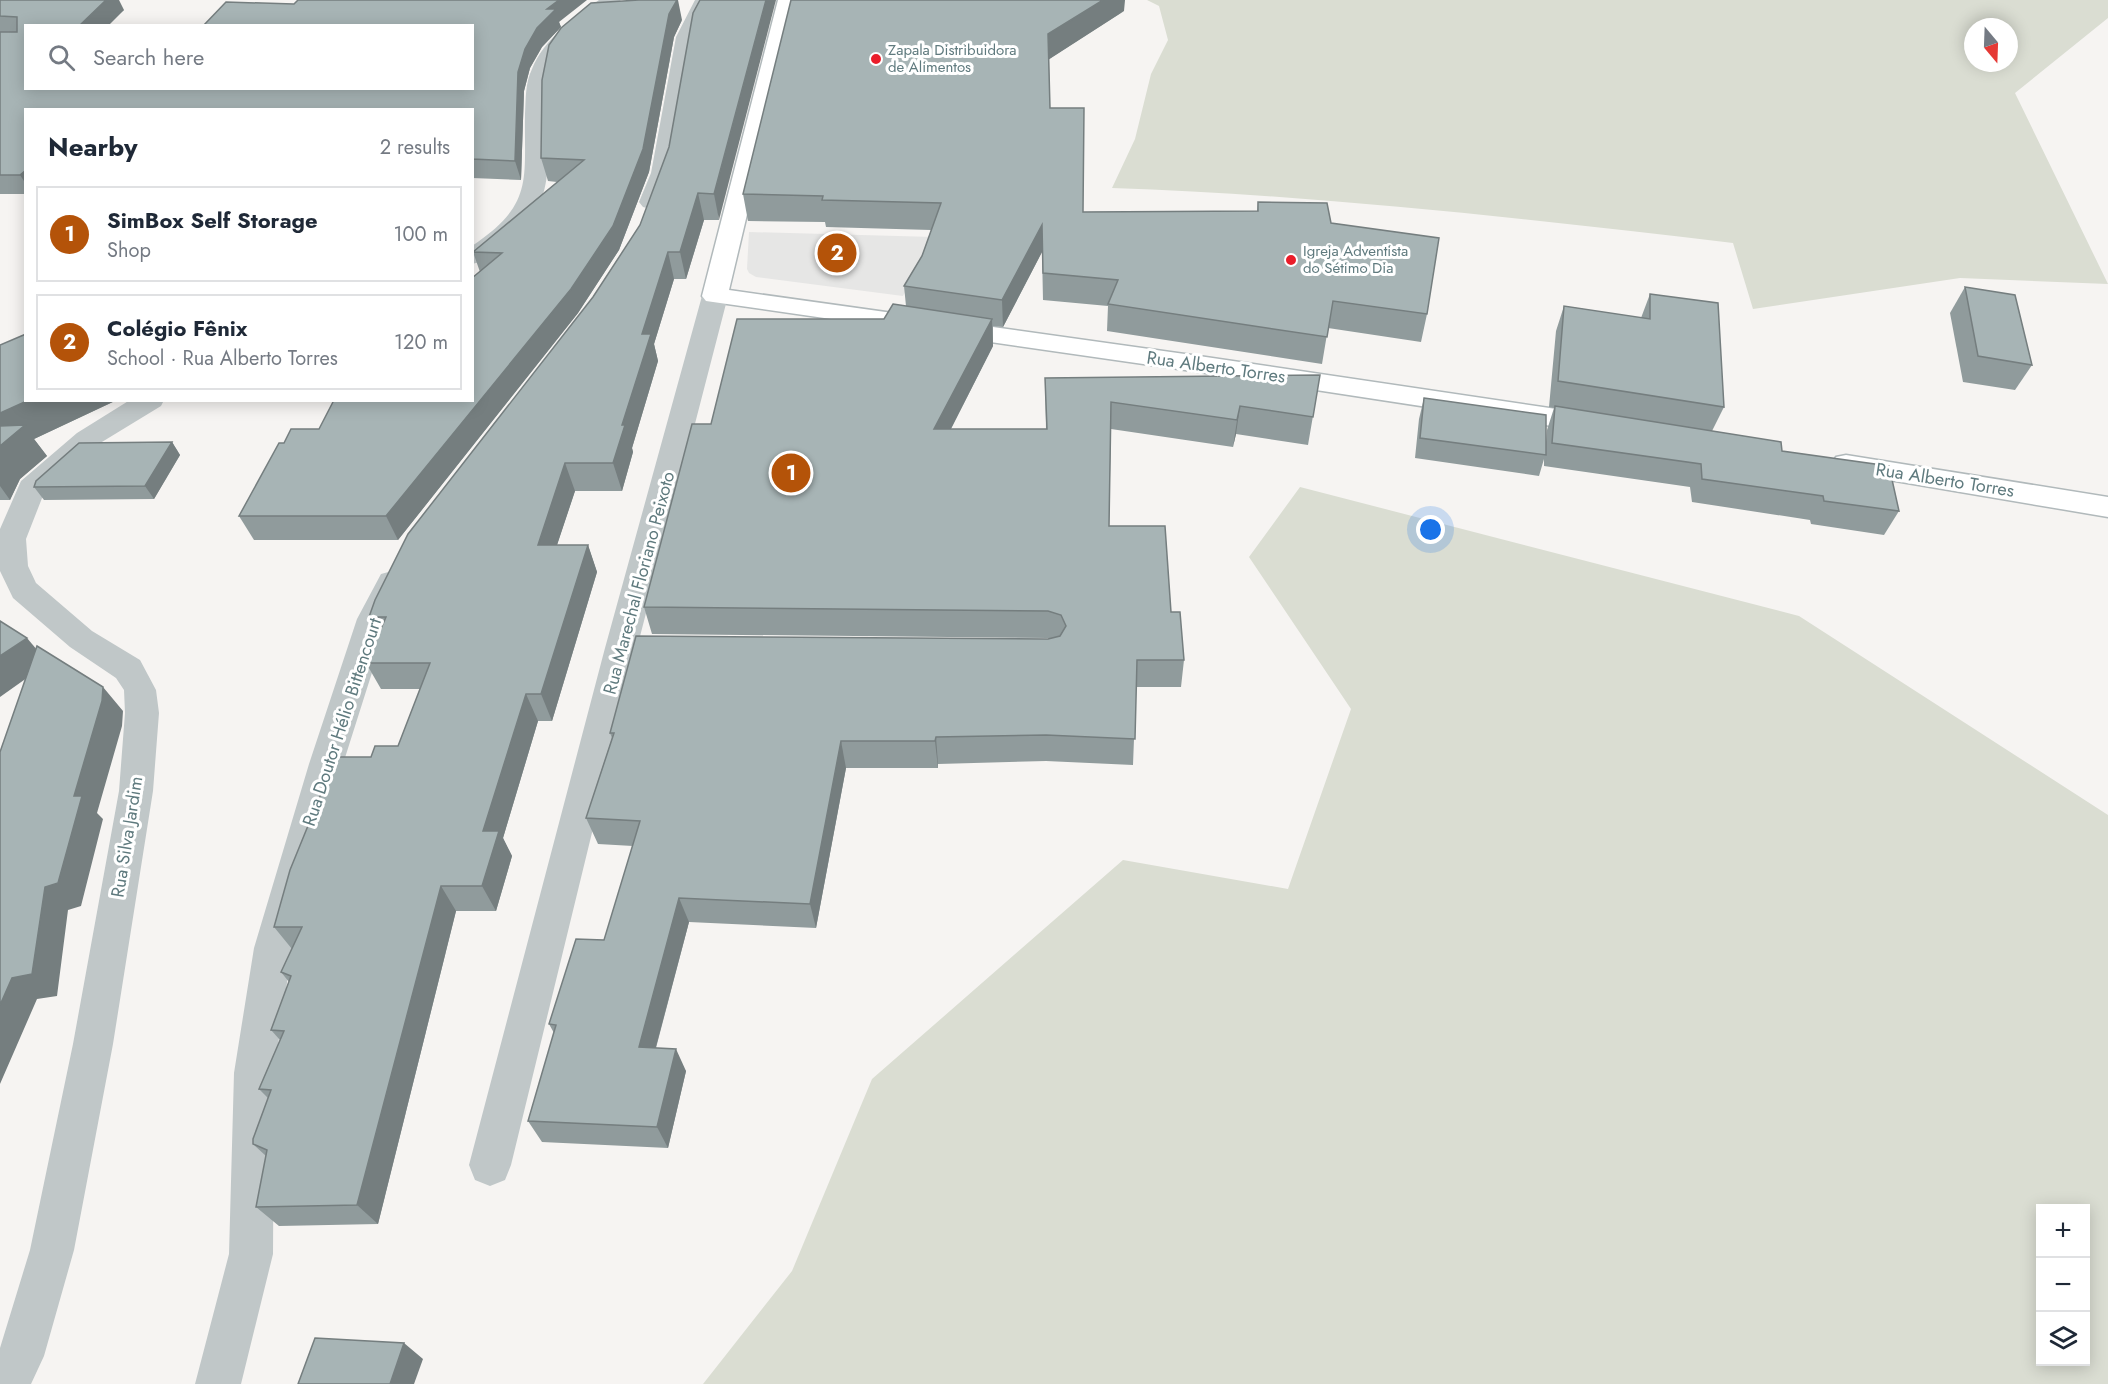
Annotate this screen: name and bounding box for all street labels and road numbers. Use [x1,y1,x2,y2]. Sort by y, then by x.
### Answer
street label: Rua Alberto Torres [1145,344,1287,390]
street label: Rua Alberto Torres [1874,456,2016,504]
street label: Rua Marechal Floriano Peixoto [597,468,681,697]
street label: Rua Doutor Hélio Bittencourt [296,614,388,829]
street label: Rua Silva Jardim [105,775,149,899]

